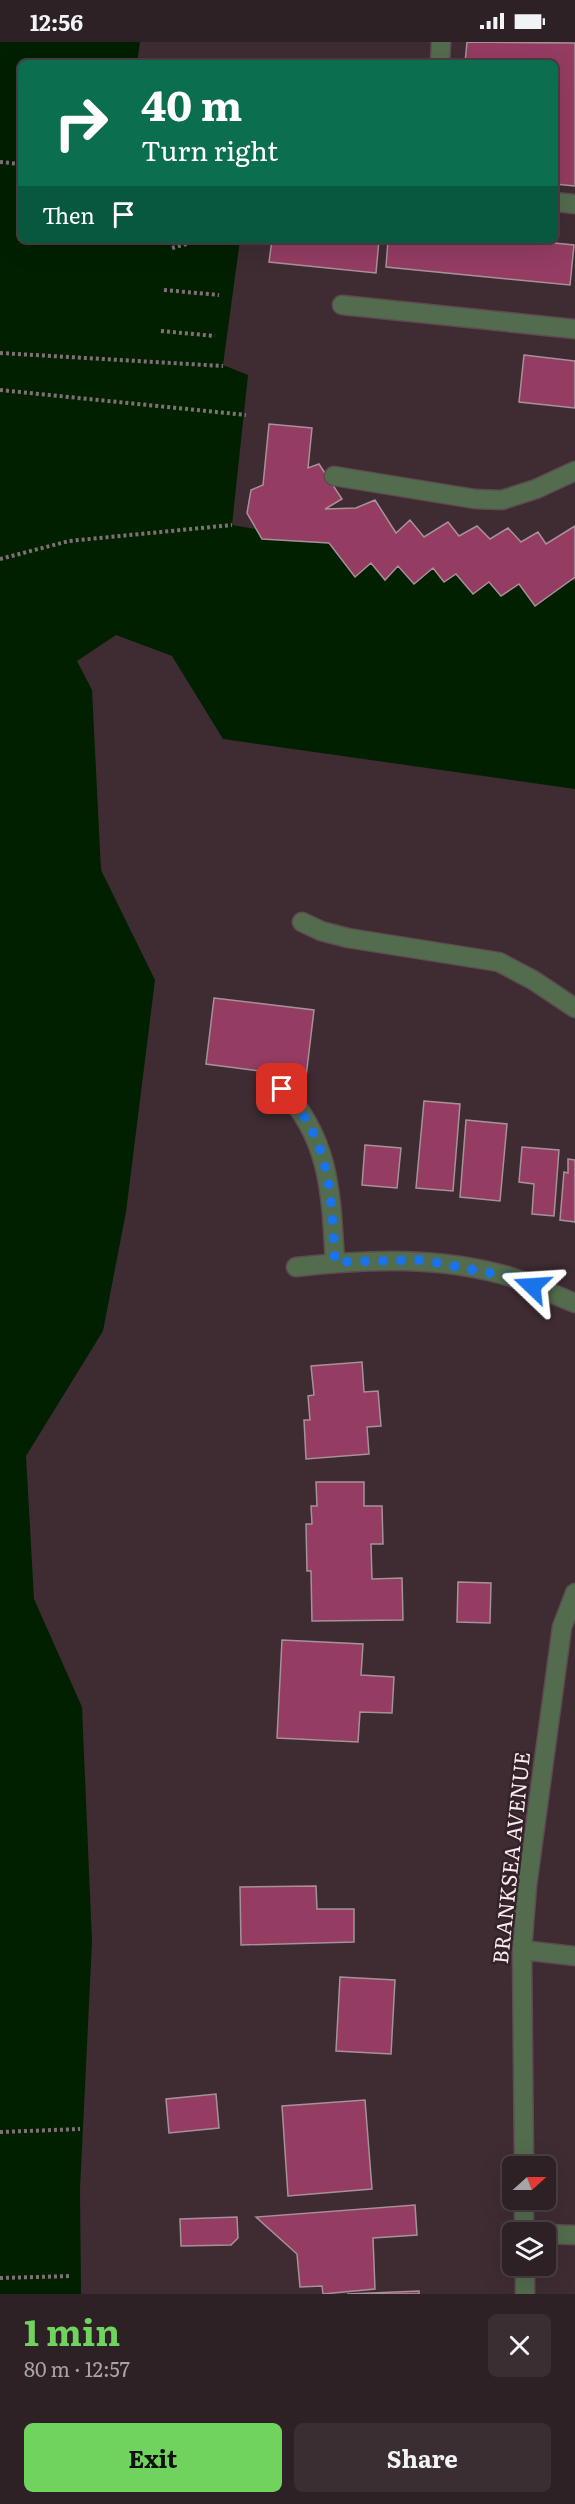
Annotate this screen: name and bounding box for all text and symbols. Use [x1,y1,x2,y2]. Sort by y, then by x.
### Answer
text: 12:56 [30,5,83,38]
text: 40 m [141,72,242,134]
icon: right [42,84,120,162]
text: Turn right [141,129,278,169]
text: Then [42,198,95,231]
icon: arrive [107,198,140,231]
pin [256,1063,307,1114]
icon: arrive [265,1072,298,1105]
position arrow [500,1254,564,1318]
street label: BRANKSEA AVENUE [483,1750,536,1965]
north arrow [502,2156,556,2210]
map controls [502,2156,556,2276]
button: layers [502,2222,556,2276]
text: 1 min [24,2304,120,2357]
button: close [488,2314,551,2377]
text: 80 m · 12:57 [24,2353,130,2383]
button: Exit [24,2423,282,2492]
button: Share [294,2423,551,2492]

